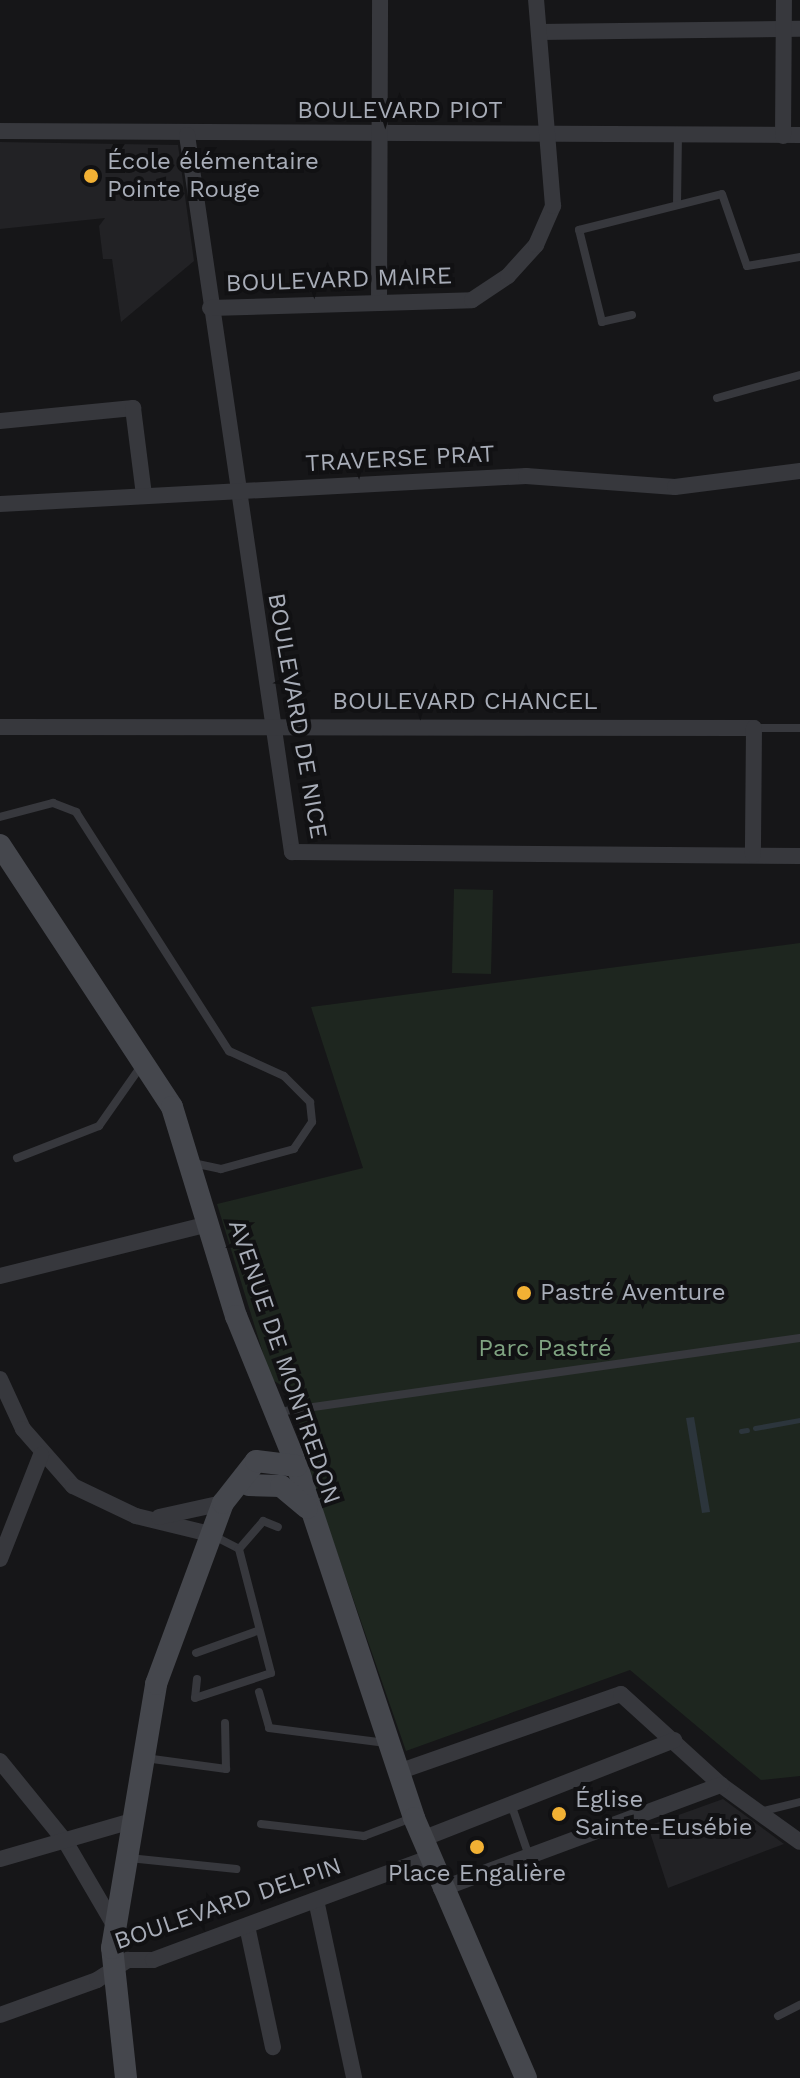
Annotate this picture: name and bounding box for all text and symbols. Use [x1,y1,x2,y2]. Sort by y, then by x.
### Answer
street label: BOULEVARD PIOT [297,97,503,125]
place label: École élémentaire Pointe Rouge [107,148,319,204]
marker: École élémentaire Pointe Rouge [82,167,100,185]
street label: BOULEVARD MAIRE [225,262,453,298]
street label: TRAVERSE PRAT [305,440,495,478]
street label: BOULEVARD DE NICE [261,591,333,841]
street label: BOULEVARD CHANCEL [332,688,598,716]
street label: AVENUE DE MONTREDON [222,1216,346,1508]
place label: Pastré Aventure [540,1279,727,1307]
marker: Pastré Aventure [515,1284,533,1302]
park label: Parc Pastré [478,1335,612,1363]
place label: Église Sainte-Eusébie [575,1786,752,1842]
marker: Église Sainte-Eusébie [550,1805,568,1823]
marker: Place Engalière [468,1838,486,1856]
street label: BOULEVARD DELPIN [111,1852,345,1956]
place label: Place Engalière [388,1860,566,1888]

